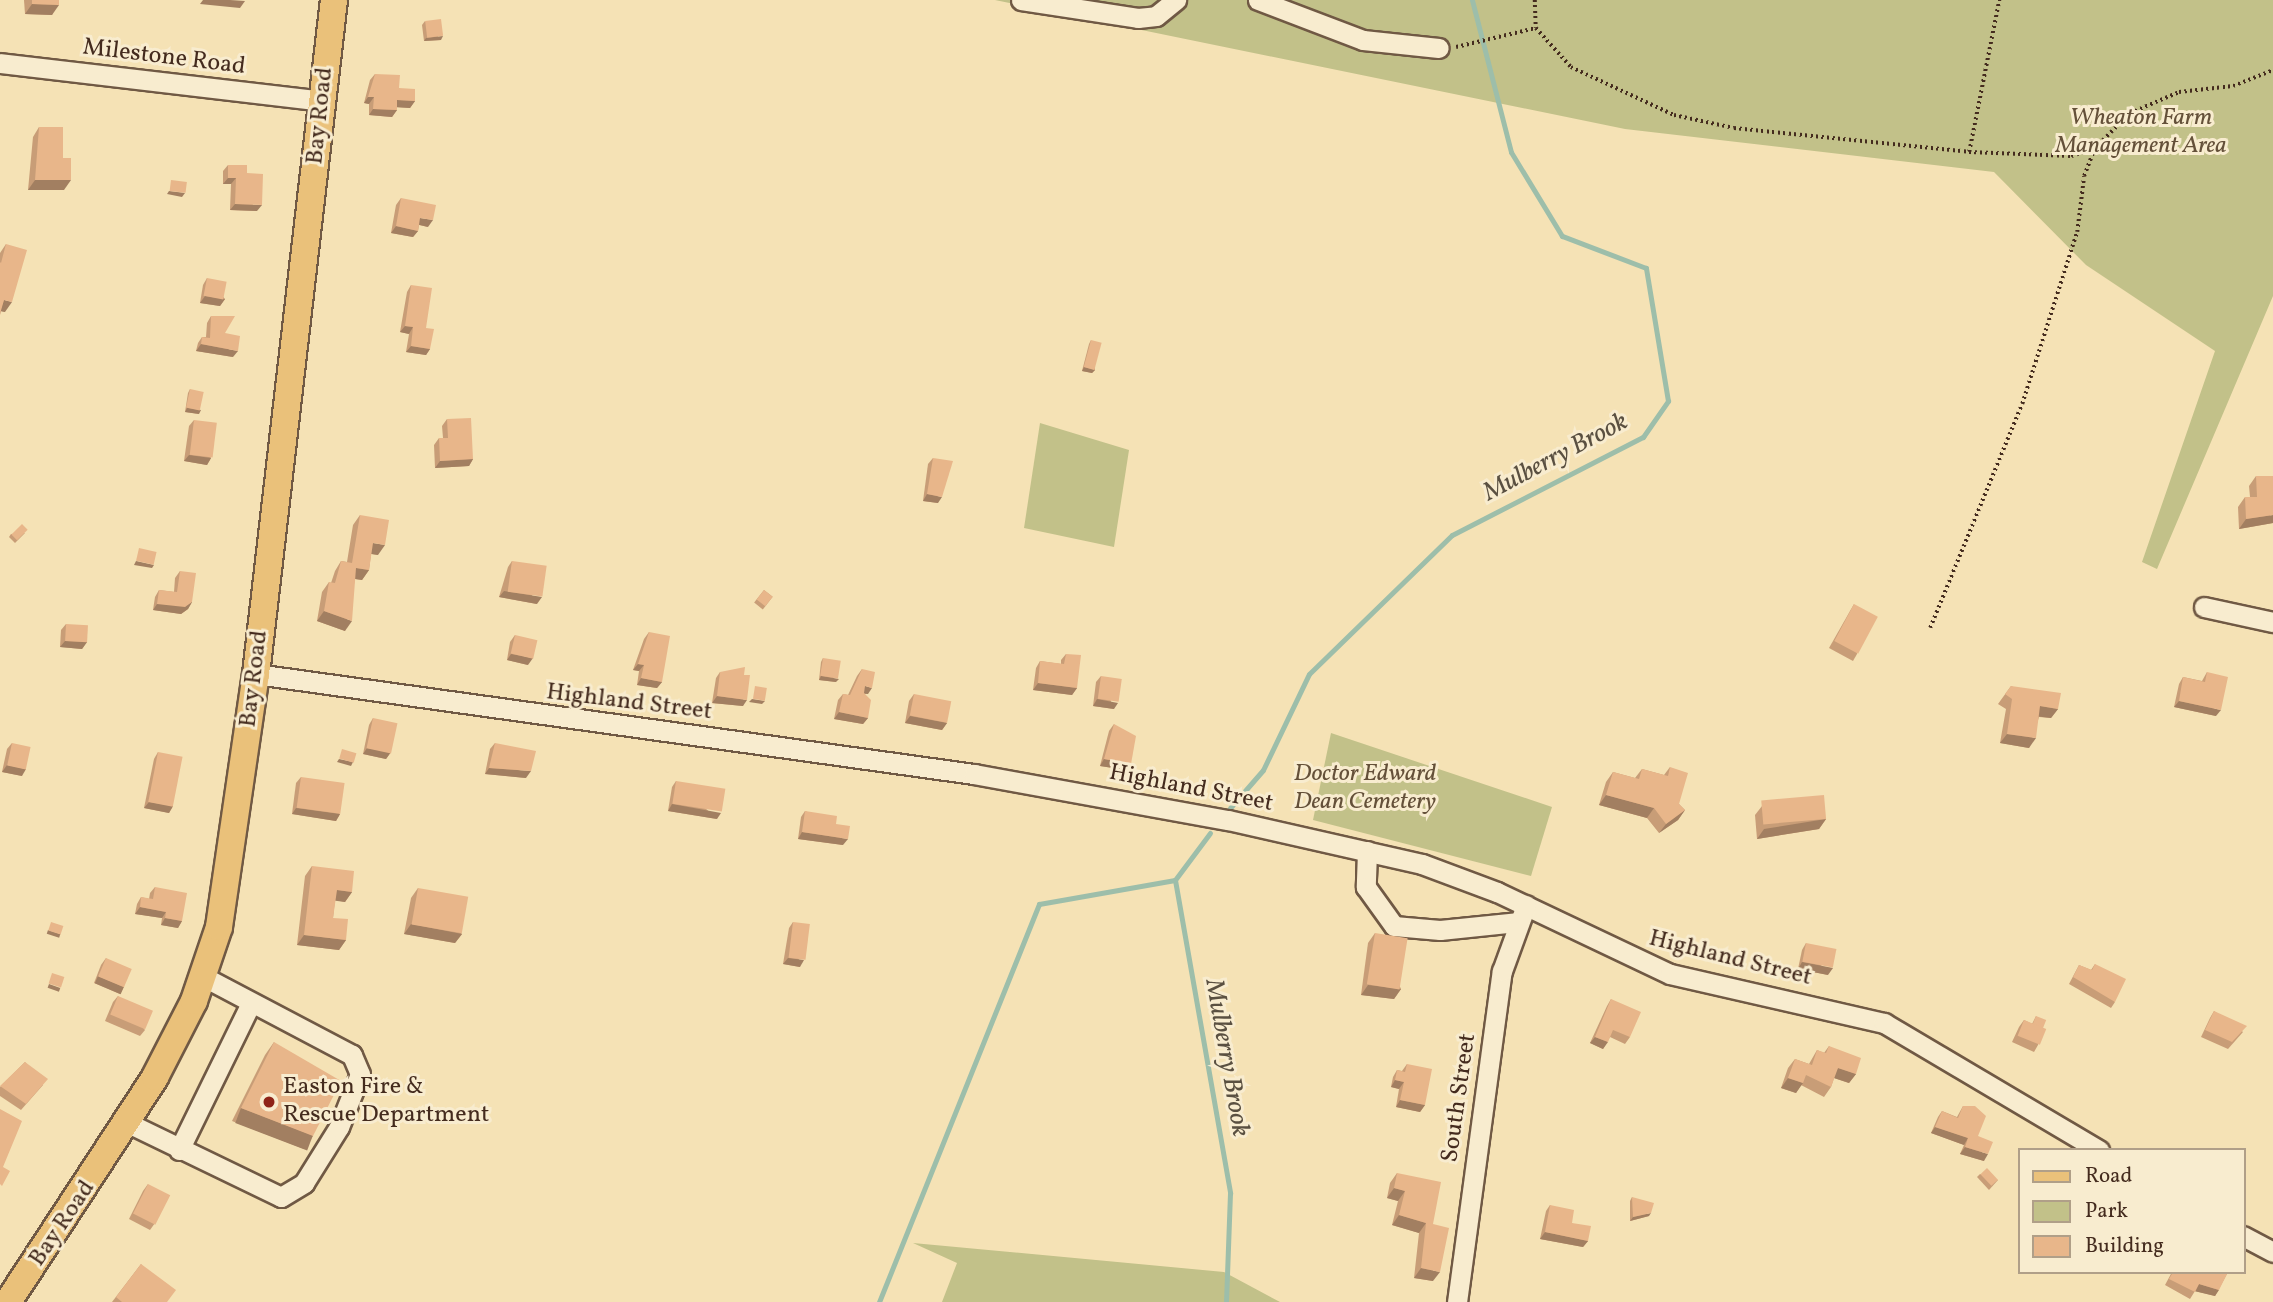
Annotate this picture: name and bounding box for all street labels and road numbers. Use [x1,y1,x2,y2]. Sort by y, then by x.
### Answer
street label: Milestone Road [81,34,247,82]
street label: Bay Road [302,66,340,166]
street label: Bay Road [235,629,275,729]
street label: Highland Street [545,679,713,727]
street label: Highland Street [1107,759,1275,819]
street label: Highland Street [1646,925,1814,993]
street label: South Street [1437,1032,1483,1164]
street label: Bay Road [24,1175,102,1273]

